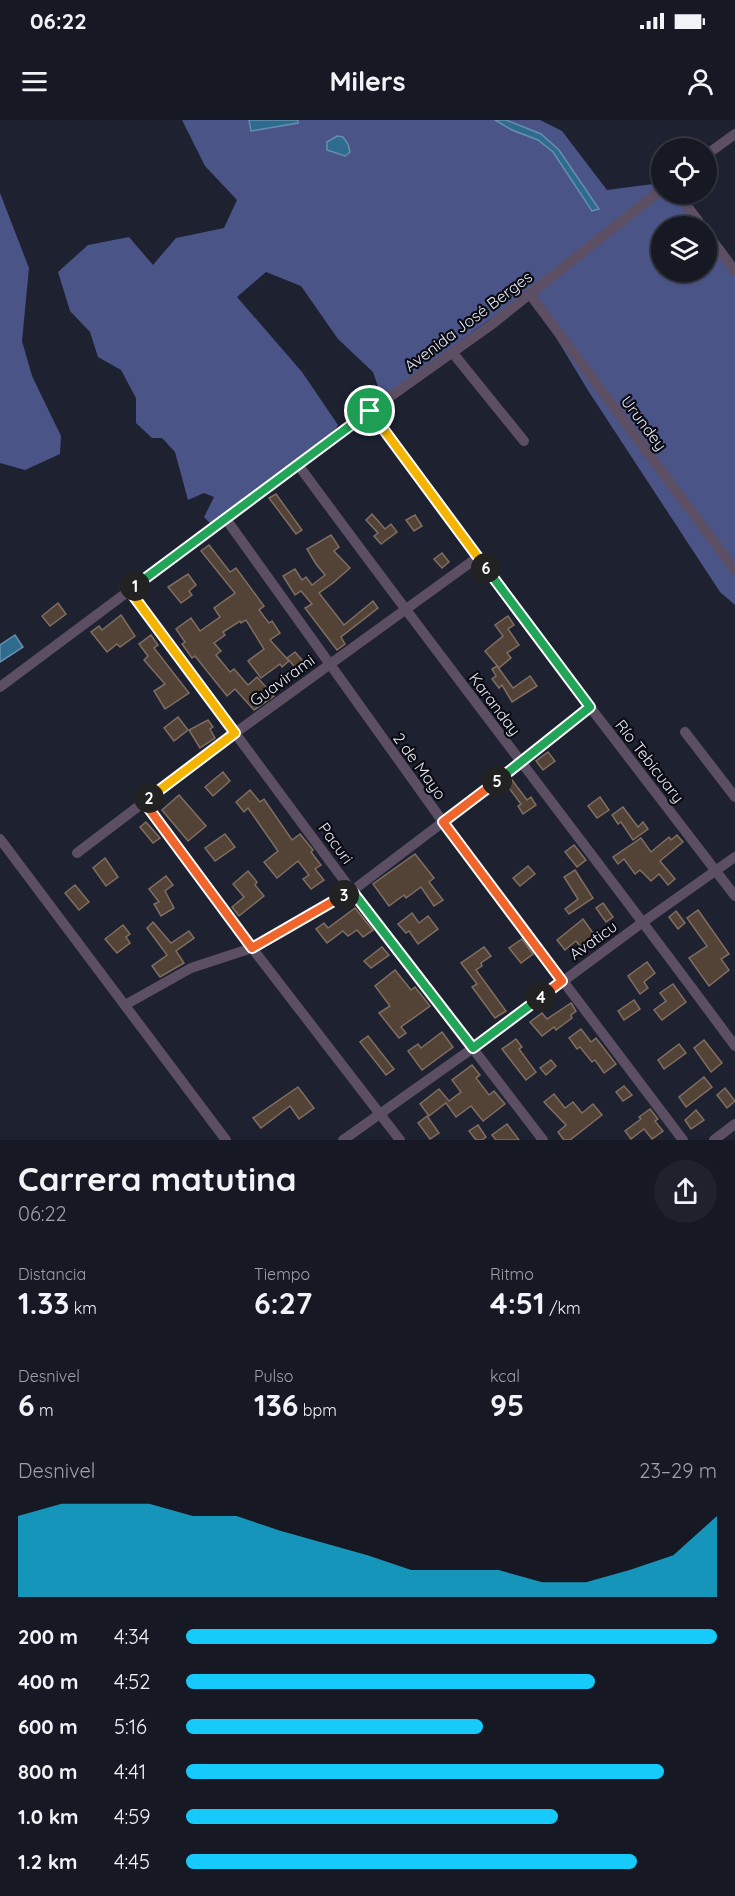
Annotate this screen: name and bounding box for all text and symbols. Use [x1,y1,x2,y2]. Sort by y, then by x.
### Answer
text: 06:22 [30,7,87,35]
text: Milers [329,64,406,98]
icon: menu [18,65,51,98]
icon: person [684,65,717,98]
map controls [651,138,717,282]
button: locate [651,138,717,204]
button: layers [651,216,717,282]
street label: Avenida José Berges [400,266,536,376]
pin [344,385,395,436]
street label: Urundey [617,392,671,454]
icon: arrive [353,394,386,427]
pin: 6 [471,553,501,583]
text: 6 [482,558,490,578]
pin: 1 [120,571,150,601]
text: 1 [132,576,138,596]
street label: Guavirami [246,650,318,710]
street label: Karanday [465,668,525,740]
street label: Río Tebicuary [611,715,689,807]
street label: 2 de Mayo [389,729,451,803]
pin: 5 [482,766,512,796]
text: 5 [492,771,502,791]
pin: 2 [134,783,164,813]
text: 2 [144,788,154,808]
street label: Pacuri [314,818,358,868]
pin: 3 [329,880,359,910]
text: 3 [340,885,348,905]
street label: Avaticu [565,916,621,964]
pin: 4 [526,982,556,1012]
text: 4 [536,987,546,1007]
text: Carrera matutina [18,1158,296,1199]
button: share [654,1160,717,1223]
text: 06:22 [18,1201,67,1226]
text: Distancia [18,1264,86,1284]
text: Tiempo [254,1264,310,1284]
text: Ritmo [490,1264,534,1284]
text: 1.33 [18,1284,69,1322]
text: 6:27 [254,1284,312,1322]
text: 4:51 [490,1284,545,1322]
text: km [69,1298,97,1318]
text: /km [545,1298,581,1318]
text: Desnivel [18,1366,80,1386]
text: Pulso [254,1366,293,1386]
text: kcal [490,1366,520,1386]
text: 6 [18,1386,35,1424]
text: 136 [254,1386,298,1424]
text: 95 [490,1386,524,1424]
text: m [35,1400,54,1420]
text: bpm [298,1400,337,1420]
text: Desnivel [18,1458,95,1483]
text: 23–29 m [639,1458,717,1483]
text: 200 m [18,1624,78,1649]
text: 4:34 [114,1624,149,1649]
text: 400 m [18,1669,78,1694]
text: 4:52 [114,1669,150,1694]
text: 600 m [18,1714,78,1739]
text: 5:16 [114,1714,147,1739]
text: 800 m [18,1759,78,1784]
text: 4:41 [114,1759,146,1784]
text: 1.0 km [18,1804,78,1829]
text: 4:59 [114,1804,150,1829]
text: 1.2 km [18,1849,78,1874]
text: 4:45 [114,1849,150,1874]

